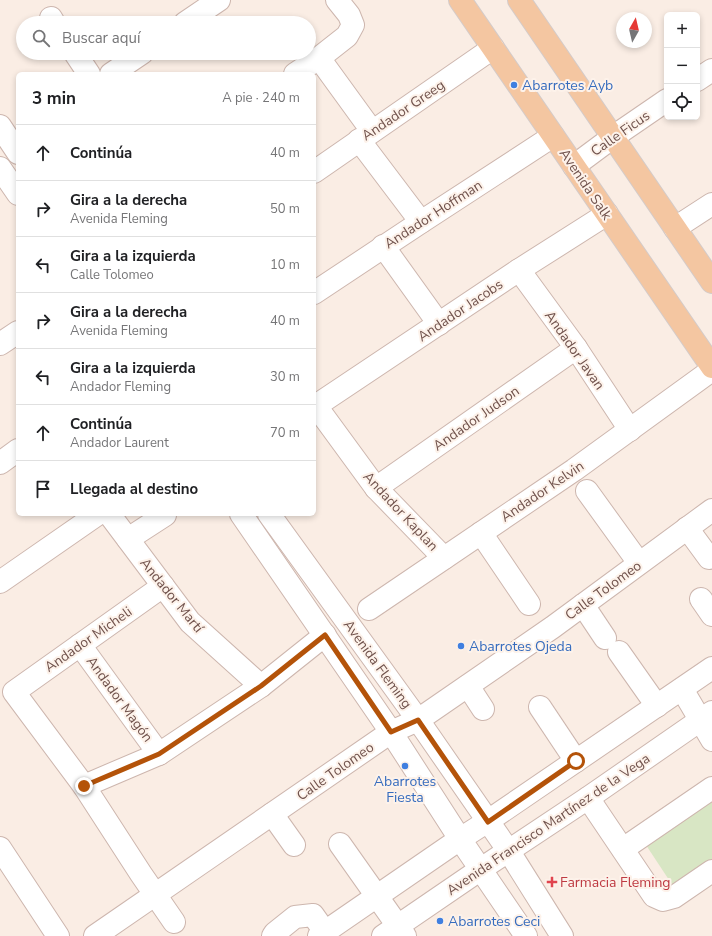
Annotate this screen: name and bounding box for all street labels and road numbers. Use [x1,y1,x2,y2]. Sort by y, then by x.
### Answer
street label: Andador Greeg [358,76,449,145]
street label: Calle Ficus [587,106,654,161]
street label: Avenida Salk [555,145,617,224]
street label: Andador Hoffman [381,176,486,253]
street label: Andador Jacobs [414,275,507,346]
street label: Andador Javan [540,307,609,394]
street label: Andador Judson [429,382,523,455]
street label: Andador Kelvin [497,456,588,526]
street label: Andador Kaplan [359,468,442,555]
street label: Andador Martí [136,554,208,637]
street label: Calle Tolomeo [561,556,645,625]
street label: Andador Micheli [41,602,136,677]
street label: Avenida Fleming [339,616,416,712]
street label: Andador Magón [82,653,157,746]
street label: Calle Tolomeo [293,738,378,805]
street label: Avenida Francisco Martínez de la Vega [443,749,654,900]

